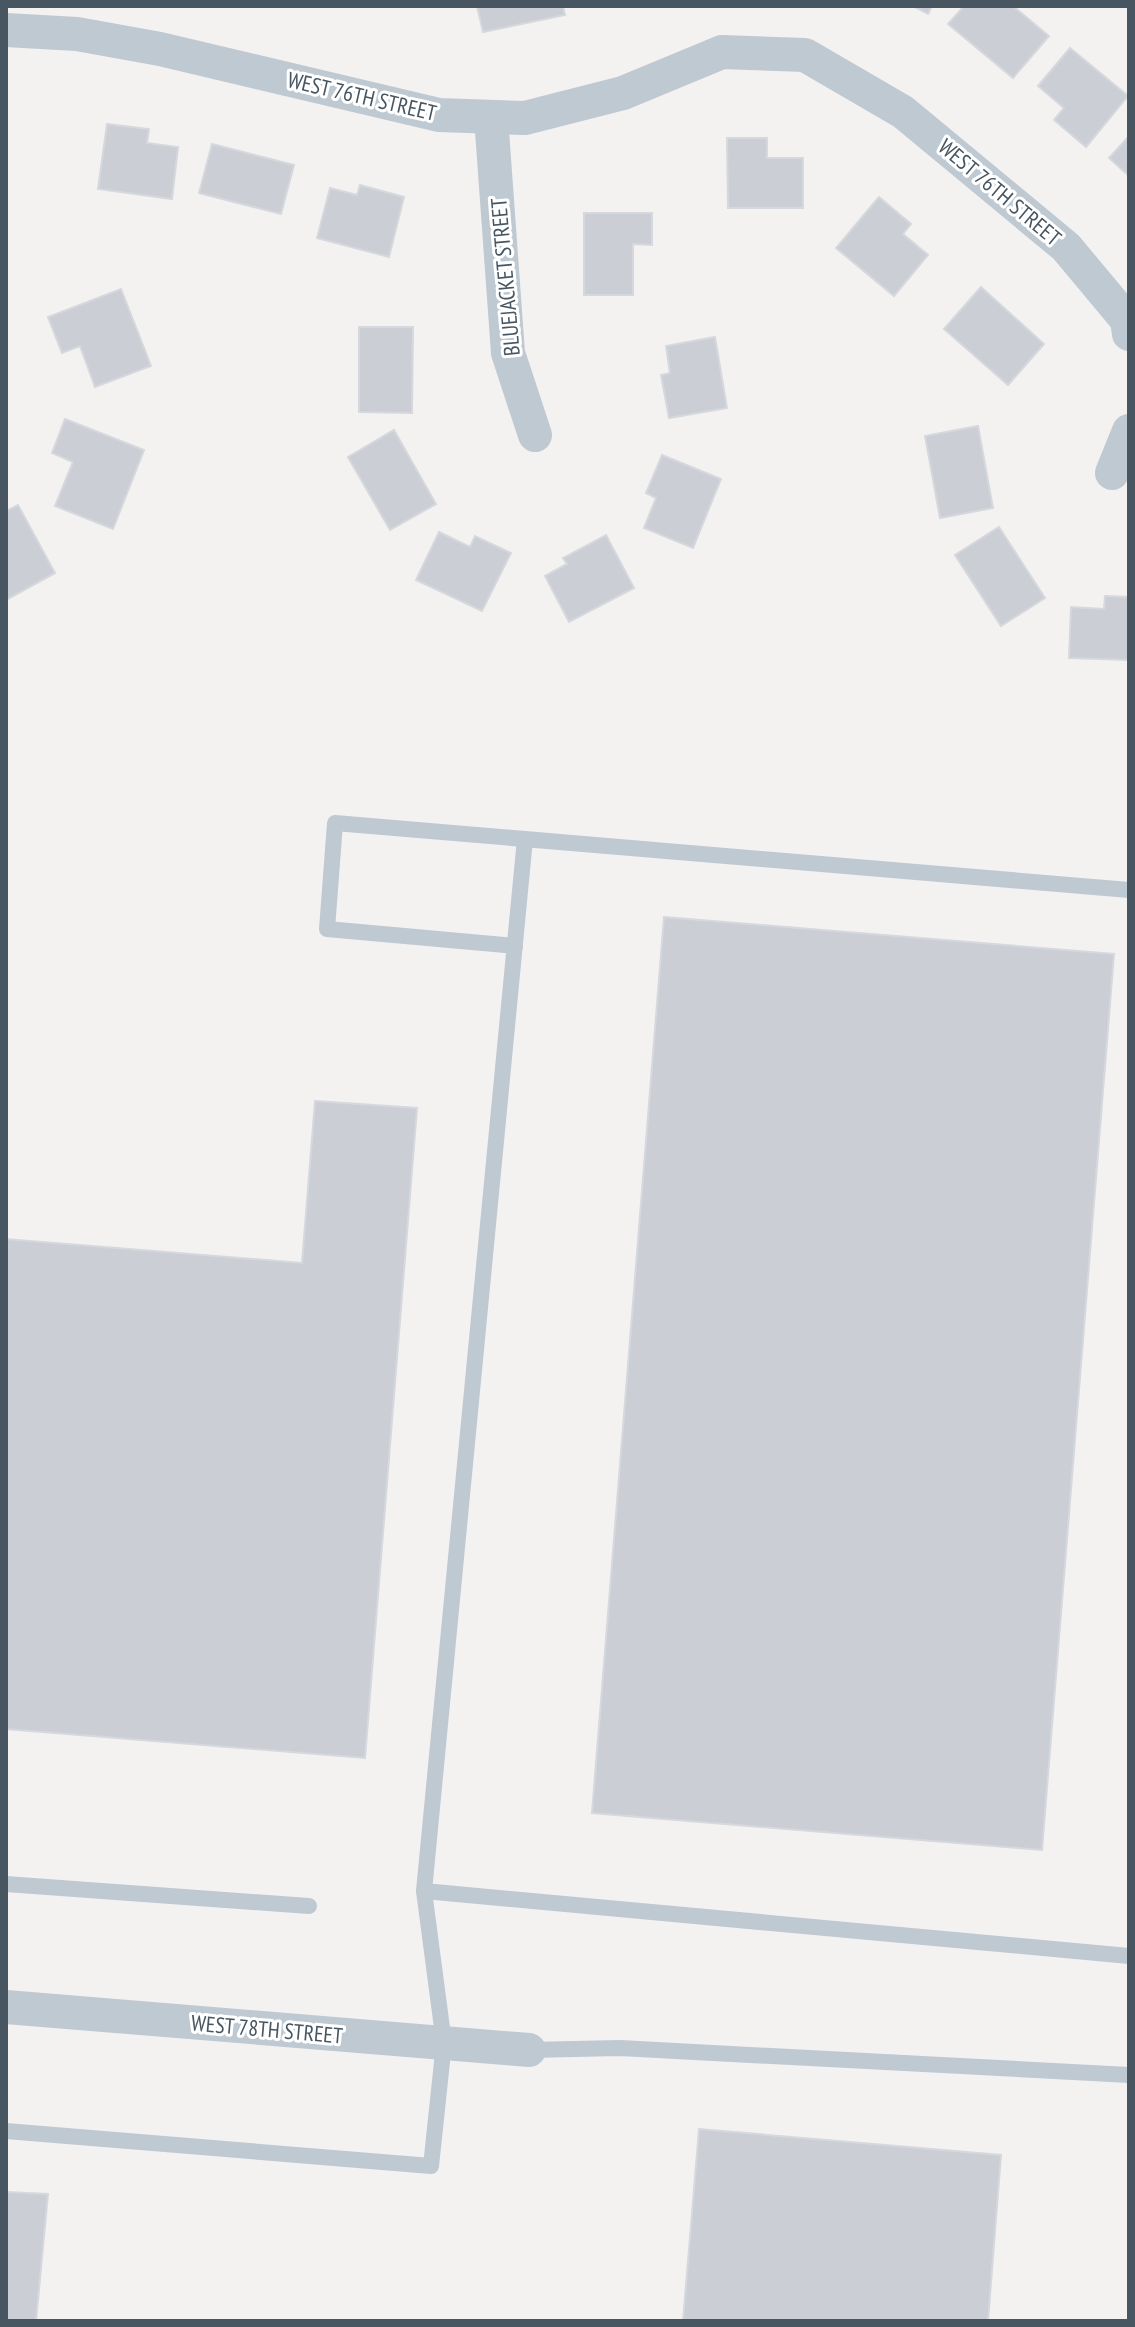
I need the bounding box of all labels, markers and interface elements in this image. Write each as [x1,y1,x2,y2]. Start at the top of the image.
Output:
street label: WEST 76TH STREET [285,65,439,127]
street label: WEST 76TH STREET [933,132,1067,252]
street label: BLUEJACKET STREET [484,197,526,357]
street label: WEST 78TH STREET [190,2008,344,2050]

